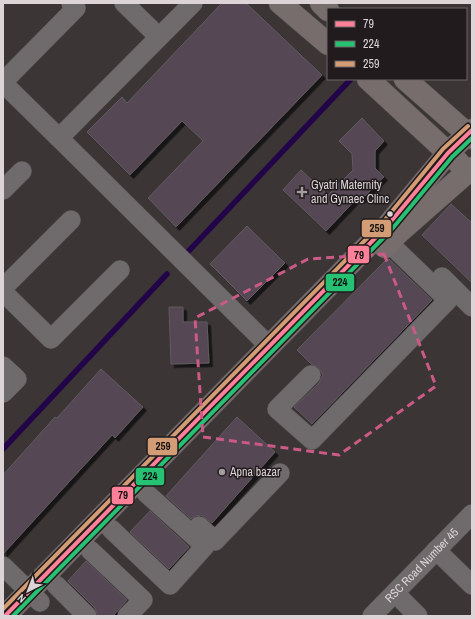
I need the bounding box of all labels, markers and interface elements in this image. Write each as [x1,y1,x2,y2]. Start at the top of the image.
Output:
legend [327,8,467,80]
text: 79 [363,16,374,32]
text: 224 [363,36,380,52]
text: 259 [363,56,379,72]
place label: Gyatri Maternity and Gynaec Clinc [311,177,389,207]
marker: Gyatri Maternity and Gynaec Clinc [296,186,308,198]
unlabelled marker [385,209,395,219]
line badge: 259 [361,219,392,238]
text: 259 [369,221,385,235]
line badge: 79 [347,245,370,264]
text: 79 [354,248,364,262]
line badge: 224 [325,273,355,292]
text: 224 [332,275,348,289]
line badge: 259 [147,437,178,456]
text: 259 [155,439,171,453]
place label: Apna bazar [229,464,281,480]
line badge: 224 [135,467,165,486]
marker: Apna bazar [217,467,227,477]
text: 224 [142,469,158,483]
line badge: 79 [111,486,134,505]
text: 79 [118,488,128,502]
street label: RSC Road Number 45 [381,524,462,606]
north arrow [8,571,48,611]
text: N [14,591,28,606]

